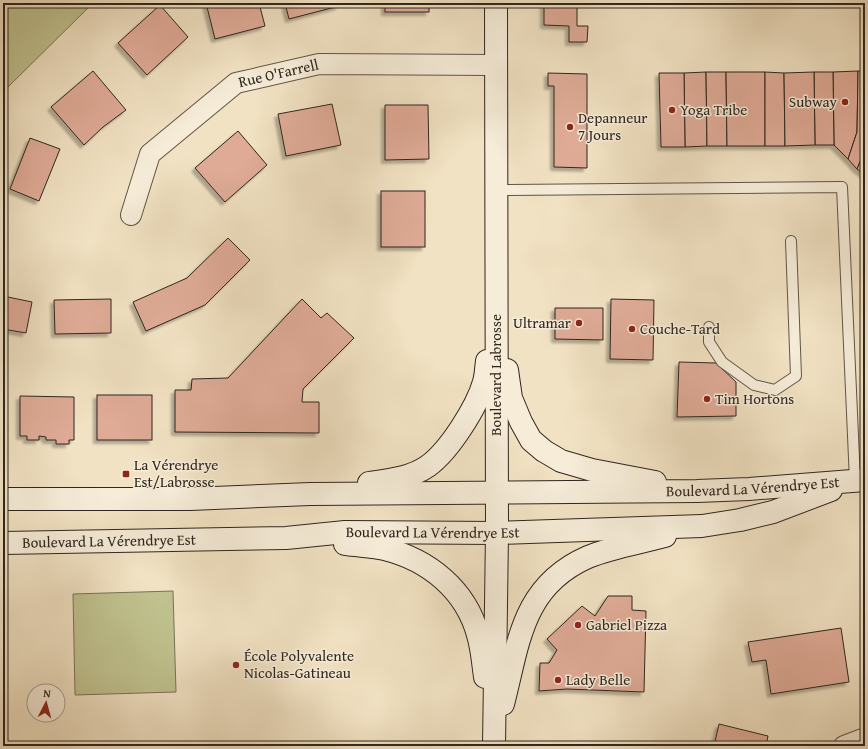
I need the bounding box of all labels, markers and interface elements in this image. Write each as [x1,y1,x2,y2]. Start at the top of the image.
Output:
street label: Rue O'Farrell [236,53,320,92]
place label: Subway [789,91,838,112]
marker: Subway [840,97,850,107]
place label: Yoga Tribe [680,99,747,120]
marker: Yoga Tribe [667,105,677,115]
place label: Depanneur 7 Jours [578,107,648,145]
marker: Depanneur 7 Jours [565,122,575,132]
place label: Ultramar [513,312,571,333]
street label: Boulevard Labrosse [485,314,506,436]
marker: Ultramar [574,318,584,328]
place label: Couche-Tard [640,318,720,339]
marker: Couche-Tard [627,324,637,334]
place label: Tim Hortons [715,388,794,409]
marker: Tim Hortons [702,394,712,404]
place label: La Vérendrye Est/Labrosse [134,454,218,492]
marker: La Vérendrye Est/Labrosse [121,469,131,479]
street label: Boulevard La Vérendrye Est [666,471,841,501]
street label: Boulevard La Vérendrye Est [346,521,521,543]
street label: Boulevard La Vérendrye Est [22,529,197,553]
place label: Gabriel Pizza [586,614,667,635]
marker: Gabriel Pizza [573,620,583,630]
place label: École Polyvalente Nicolas-Gatineau [244,645,354,683]
marker: École Polyvalente Nicolas-Gatineau [231,660,241,670]
place label: Lady Belle [566,669,630,690]
marker: Lady Belle [553,675,563,685]
north arrow [26,683,66,723]
text: N [43,685,52,701]

